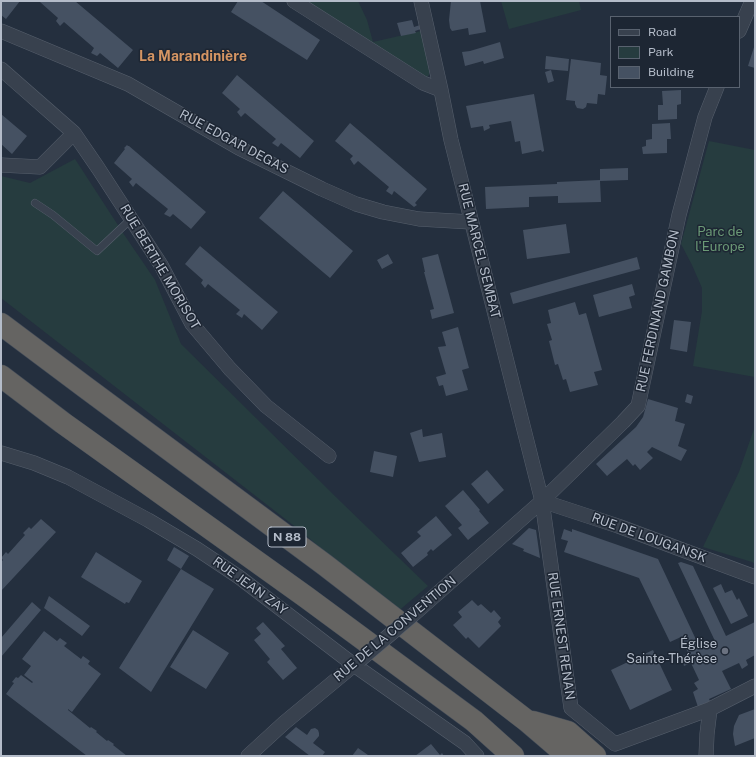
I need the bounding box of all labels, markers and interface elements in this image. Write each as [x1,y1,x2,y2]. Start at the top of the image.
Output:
legend [610,16,740,88]
text: Road [648,25,676,39]
text: Park [648,45,674,59]
district label: La Marandinière [139,49,247,65]
text: Building [648,65,694,79]
street label: RUE EDGAR DEGAS [177,107,291,177]
street label: RUE MARCEL SEMBAT [455,182,503,320]
street label: RUE BERTHE MORISOT [117,202,203,332]
park label: Parc de l'Europe [695,224,745,255]
street label: RUE FERDINAND GAMBON [633,228,683,394]
street label: RUE DE LOUGANSK [589,510,709,566]
road number: N 88 [268,527,306,547]
street label: RUE JEAN ZAY [210,554,290,618]
street label: RUE ERNEST RENAN [544,571,578,701]
street label: RUE DE LA CONVENTION [331,573,459,685]
place label: Église Sainte-Thérèse [626,636,717,667]
marker: Église Sainte-Thérèse [720,646,730,656]

